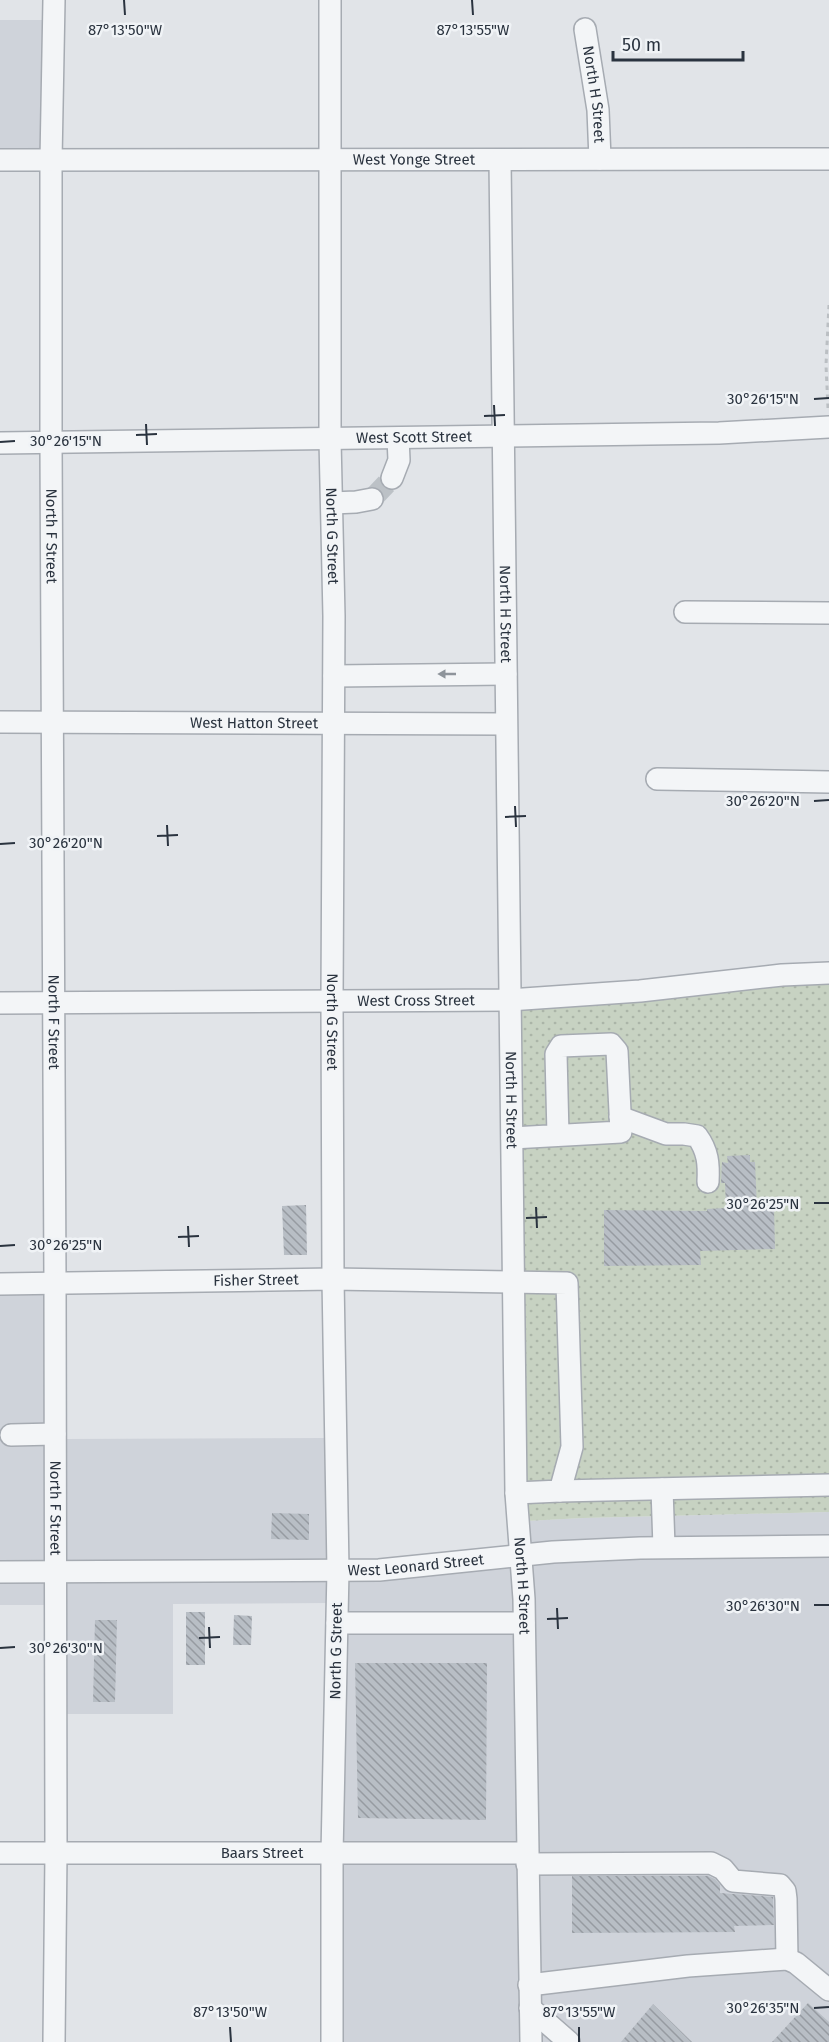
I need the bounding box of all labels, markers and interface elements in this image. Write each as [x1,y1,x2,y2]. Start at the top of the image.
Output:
text: 87°13'50"W [88,21,163,39]
text: 87°13'55"W [437,21,510,39]
scale bar [613,24,744,62]
text: 50 m [622,34,661,56]
street label: North H Street [579,44,608,144]
street label: West Yonge Street [353,150,476,169]
text: 30°26'15"N [727,390,799,408]
street label: West Scott Street [356,427,473,447]
text: 30°26'15"N [30,432,102,450]
street label: North G Street [322,487,342,585]
street label: North F Street [42,488,61,584]
street label: North H Street [496,565,515,664]
one-way arrow [438,669,457,679]
street label: West Hatton Street [190,714,319,732]
text: 30°26'20"N [726,792,800,810]
text: 30°26'20"N [29,834,103,852]
street label: North G Street [323,973,341,1071]
street label: North F Street [45,974,63,1070]
street label: West Cross Street [357,991,476,1010]
street label: North H Street [502,1051,521,1150]
text: 30°26'25"N [727,1195,799,1213]
text: 30°26'25"N [30,1236,102,1254]
street label: Fisher Street [213,1271,299,1290]
street label: North F Street [46,1460,64,1556]
street label: North H Street [510,1536,534,1635]
street label: West Leonard Street [347,1550,485,1579]
text: 30°26'30"N [726,1597,800,1615]
street label: North G Street [326,1602,346,1700]
text: 30°26'30"N [29,1639,103,1657]
street label: Baars Street [221,1844,304,1862]
text: 30°26'35"N [727,1999,799,2017]
text: 87°13'50"W [193,2003,268,2021]
text: 87°13'55"W [543,2003,616,2021]

